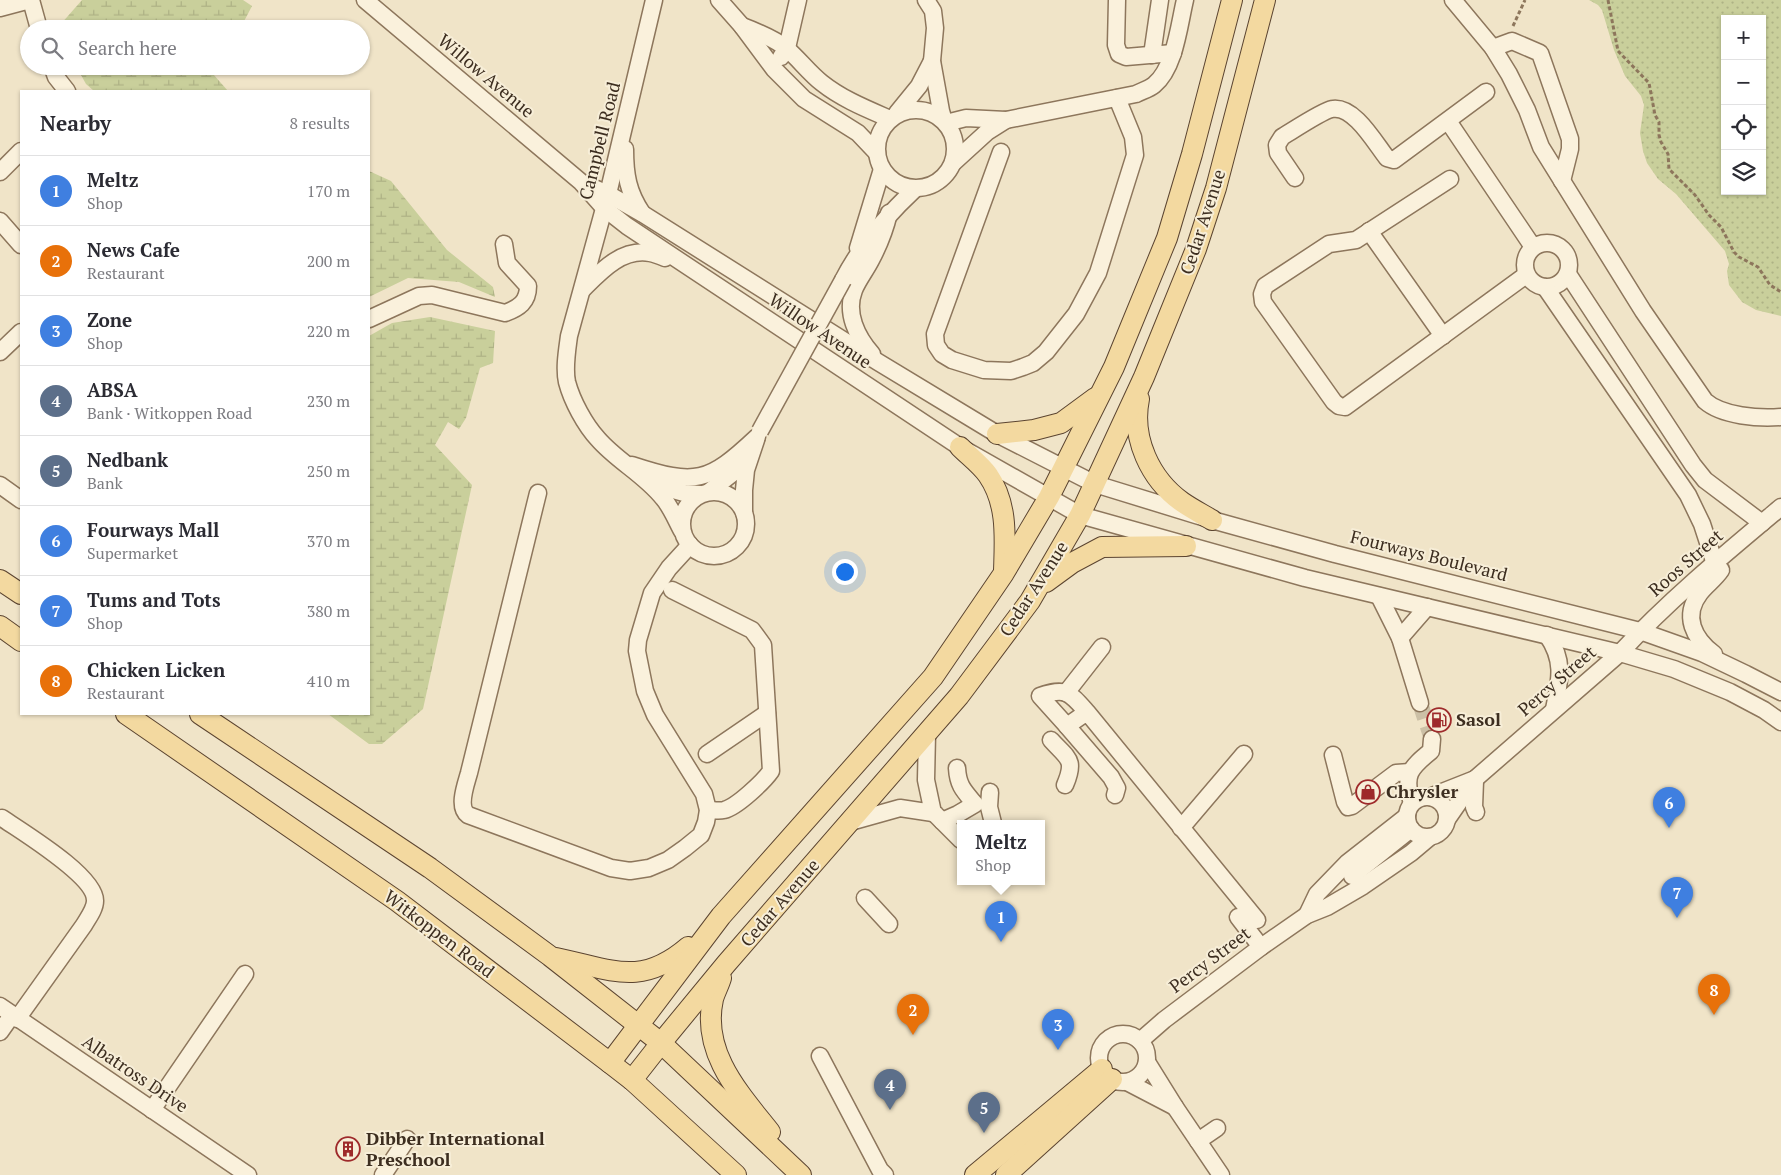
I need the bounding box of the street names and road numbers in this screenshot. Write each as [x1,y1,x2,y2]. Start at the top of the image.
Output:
street label: Willow Avenue [433,28,540,123]
street label: Campbell Road [573,79,625,202]
street label: Cedar Avenue [1174,166,1230,277]
street label: Willow Avenue [765,287,877,373]
street label: Roos Street [1643,523,1728,601]
street label: Fourways Boulevard [1348,524,1510,586]
street label: Cedar Avenue [993,536,1073,641]
street label: Percy Street [1512,639,1601,721]
street label: Cedar Avenue [734,853,824,951]
street label: Witkoppen Road [379,884,500,983]
street label: Percy Street [1164,921,1255,998]
street label: Albatross Drive [78,1029,193,1118]

